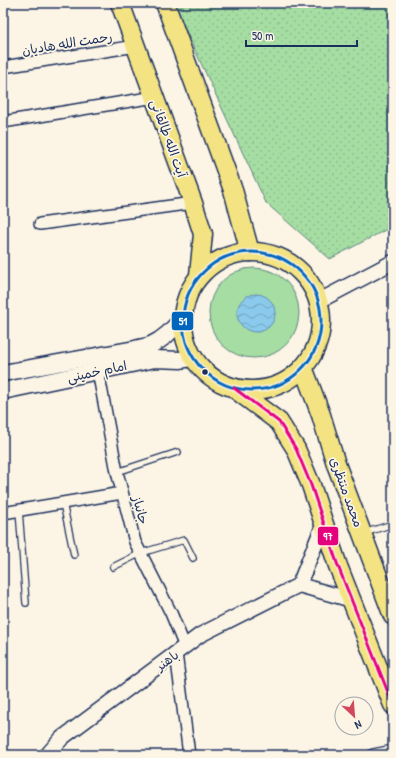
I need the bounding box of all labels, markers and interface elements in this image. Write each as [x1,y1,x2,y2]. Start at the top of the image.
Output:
scale bar [246,22,357,48]
street label: رحمت الله هادیان [21,27,113,59]
text: 50 m [252,27,273,44]
street label: آیت الله طالقانی [146,96,192,181]
line badge: 51 [171,311,194,331]
text: 51 [179,314,187,328]
street label: امام خمینی [65,356,129,388]
unlabelled marker [200,367,210,377]
street label: محمد منتظری [326,455,368,529]
street label: جانباز [128,493,153,526]
line badge: 97 [317,526,339,546]
text: 97 [323,529,333,543]
street label: باهنر [151,646,182,675]
north arrow [334,696,374,736]
text: N [353,717,364,733]

